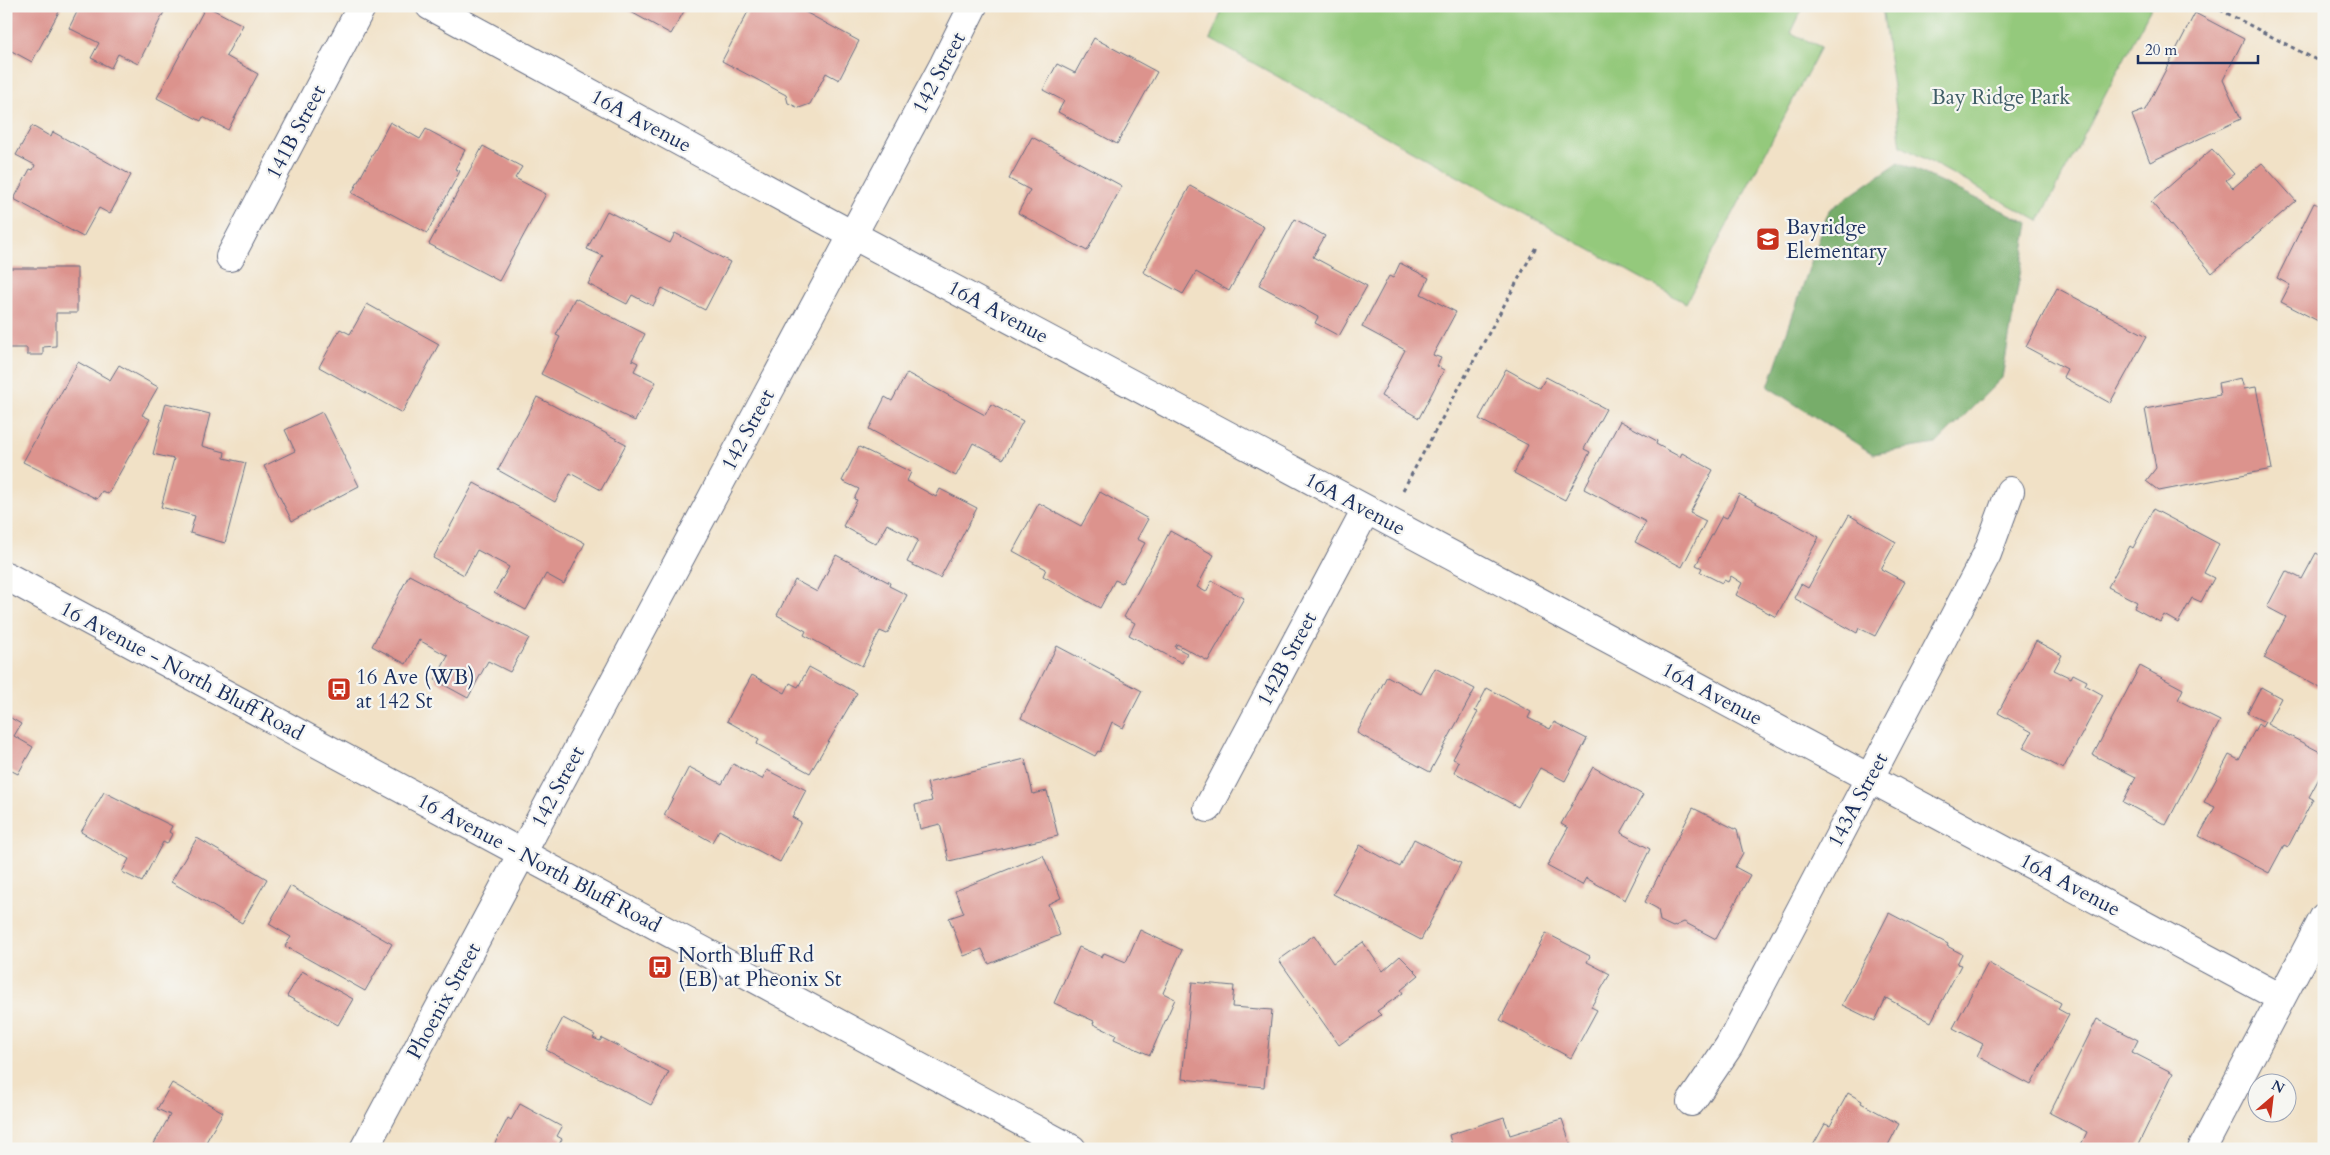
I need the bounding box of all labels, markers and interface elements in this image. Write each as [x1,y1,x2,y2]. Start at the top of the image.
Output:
street label: 142 Street [905,27,973,119]
scale bar [2138,32,2258,64]
text: 20 m [2145,40,2177,60]
street label: 141B Street [259,80,333,184]
street label: 16A Avenue [586,82,696,160]
park label: Bay Ridge Park [1931,83,2071,112]
place label: Bayridge Elementary [1786,213,1888,266]
school or university icon: Bayridge Elementary [1755,226,1781,252]
street label: 16A Avenue [943,273,1053,351]
street label: 142 Street [714,384,782,476]
street label: 16A Avenue [1300,465,1410,543]
street label: 16 Avenue - North Bluff Road [55,594,309,748]
street label: 142B Street [1250,607,1324,711]
street label: 16A Avenue [1657,655,1767,733]
place label: 16 Ave (WB) at 142 St [356,663,475,716]
bus stop icon: 16 Ave (WB) at 142 St [326,676,352,702]
street label: 142 Street [524,741,592,833]
street label: 143A Street [1821,747,1895,852]
street label: 16 Avenue - North Bluff Road [412,786,666,940]
street label: 16A Avenue [2015,846,2125,924]
street label: Phoenix Street [400,937,488,1065]
place label: North Bluff Rd (EB) at Pheonix St [678,941,842,994]
bus stop icon: North Bluff Rd (EB) at Pheonix St [647,954,673,980]
north arrow [2248,1072,2298,1122]
text: N [2268,1076,2288,1098]

